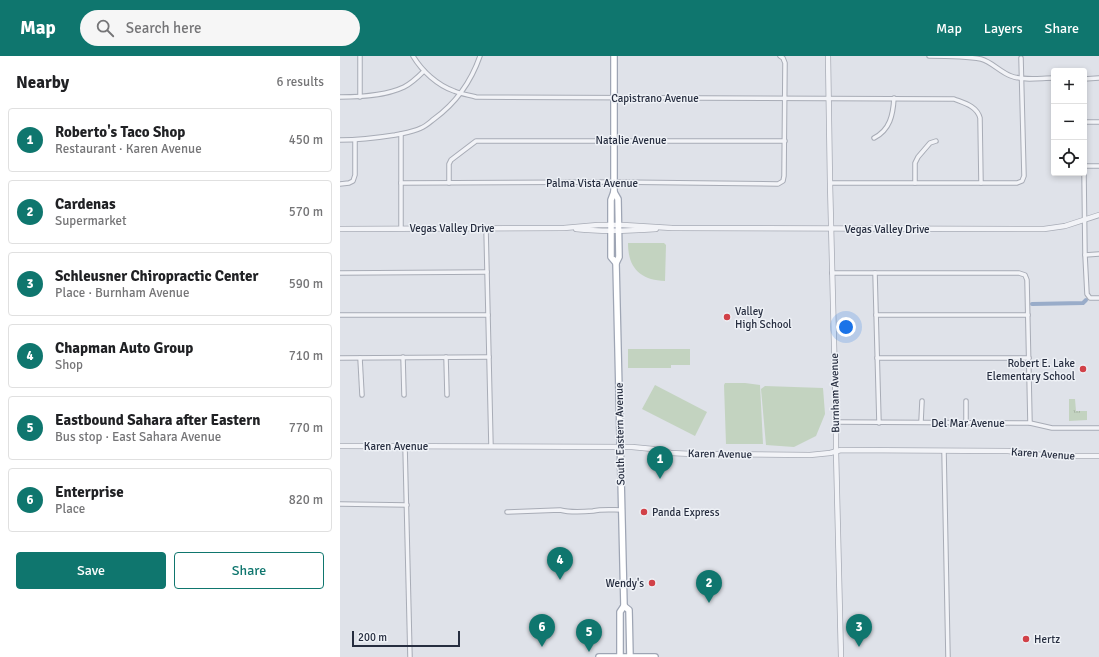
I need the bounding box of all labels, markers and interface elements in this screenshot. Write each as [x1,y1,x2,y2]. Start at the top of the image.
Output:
search box [80,10,360,46]
text: Map [20,16,56,40]
icon: search [94,17,116,39]
text: Search here [126,19,201,37]
text: Map [936,20,962,37]
text: Layers [984,20,1023,37]
text: Share [1045,20,1079,37]
map controls [1051,68,1087,176]
button: + [1051,68,1087,104]
text: Nearby [16,72,69,93]
text: 6 results [276,74,324,90]
street label: Capistrano Avenue [611,92,699,105]
button: − [1051,104,1087,140]
text: Roberto's Taco Shop [55,123,185,141]
text: 1 [26,132,34,148]
text: 450 m [289,132,323,148]
street label: Natalie Avenue [596,134,666,147]
button: locate [1051,140,1087,176]
text: Restaurant · Karen Avenue [55,141,202,157]
street label: Palma Vista Avenue [546,177,638,190]
text: Cardenas [55,195,116,213]
text: 2 [26,204,34,220]
text: 570 m [289,204,323,220]
text: Supermarket [55,213,127,229]
street label: Vegas Valley Drive [409,222,495,235]
street label: Vegas Valley Drive [844,223,930,236]
text: Schleusner Chiropractic Center [55,267,258,285]
text: 3 [26,276,34,292]
text: 590 m [289,276,323,292]
text: Place · Burnham Avenue [55,285,189,301]
place label: Valley High School [735,305,792,331]
marker: Valley High School [722,312,732,322]
your location [836,317,856,337]
text: Chapman Auto Group [55,339,193,357]
text: 4 [26,348,34,364]
text: 710 m [289,348,323,364]
street label: Burnham Avenue [828,353,842,433]
text: Shop [55,357,83,373]
place label: Robert E. Lake Elementary School [987,357,1075,383]
marker: Robert E. Lake Elementary School [1078,364,1088,374]
street label: South Eastern Avenue [613,383,627,485]
text: Eastbound Sahara after Eastern [55,411,260,429]
street label: Del Mar Avenue [931,417,1005,430]
text: 5 [26,420,34,436]
text: 770 m [289,420,323,436]
text: Bus stop · East Sahara Avenue [55,429,221,445]
street label: Karen Avenue [364,440,428,453]
street label: Karen Avenue [1010,445,1076,463]
pin: 1 [647,446,673,479]
street label: Karen Avenue [688,447,752,461]
text: Enterprise [55,483,124,501]
text: 6 [26,492,34,508]
text: 820 m [289,492,323,508]
text: Place [55,501,85,517]
place label: Panda Express [652,506,720,519]
marker: Panda Express [639,507,649,517]
pin: 4 [547,547,573,580]
button: Save [16,552,166,589]
button: Share [174,552,324,589]
pin: 2 [696,570,722,603]
place label: Wendy's [606,577,644,590]
marker: Wendy's [647,578,657,588]
pin: 6 [529,614,555,647]
pin: 3 [846,614,872,647]
pin: 5 [576,619,602,652]
scale bar [352,629,460,648]
text: 200 m [358,631,387,644]
place label: Hertz [1034,633,1060,646]
marker: Hertz [1021,634,1031,644]

